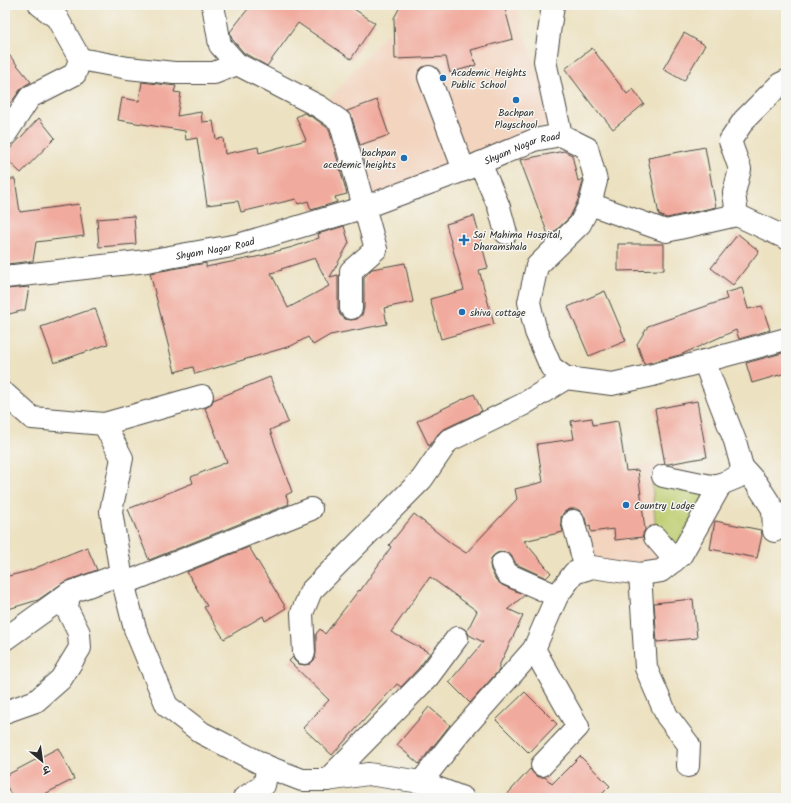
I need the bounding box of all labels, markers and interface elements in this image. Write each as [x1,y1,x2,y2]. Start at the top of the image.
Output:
place label: Academic Heights Public School [451,65,527,93]
marker: Academic Heights Public School [438,73,448,83]
marker: Bachpan Playschool [511,95,521,105]
place label: Bachpan Playschool [495,105,538,133]
street label: Shyam Nagar Road [482,128,563,170]
place label: bachpan acedemic heights [324,145,397,173]
marker: bachpan acedemic heights [399,153,409,163]
place label: Sai Mahima Hospital, Dharamshala [473,227,562,255]
street label: Shyam Nagar Road [174,233,258,265]
marker: Sai Mahima Hospital, Dharamshala [458,234,470,246]
place label: shiva cottage [470,305,526,321]
marker: shiva cottage [457,307,467,317]
place label: Country Lodge [634,498,695,514]
marker: Country Lodge [621,500,631,510]
north arrow [22,741,62,781]
text: उ [37,759,54,779]

